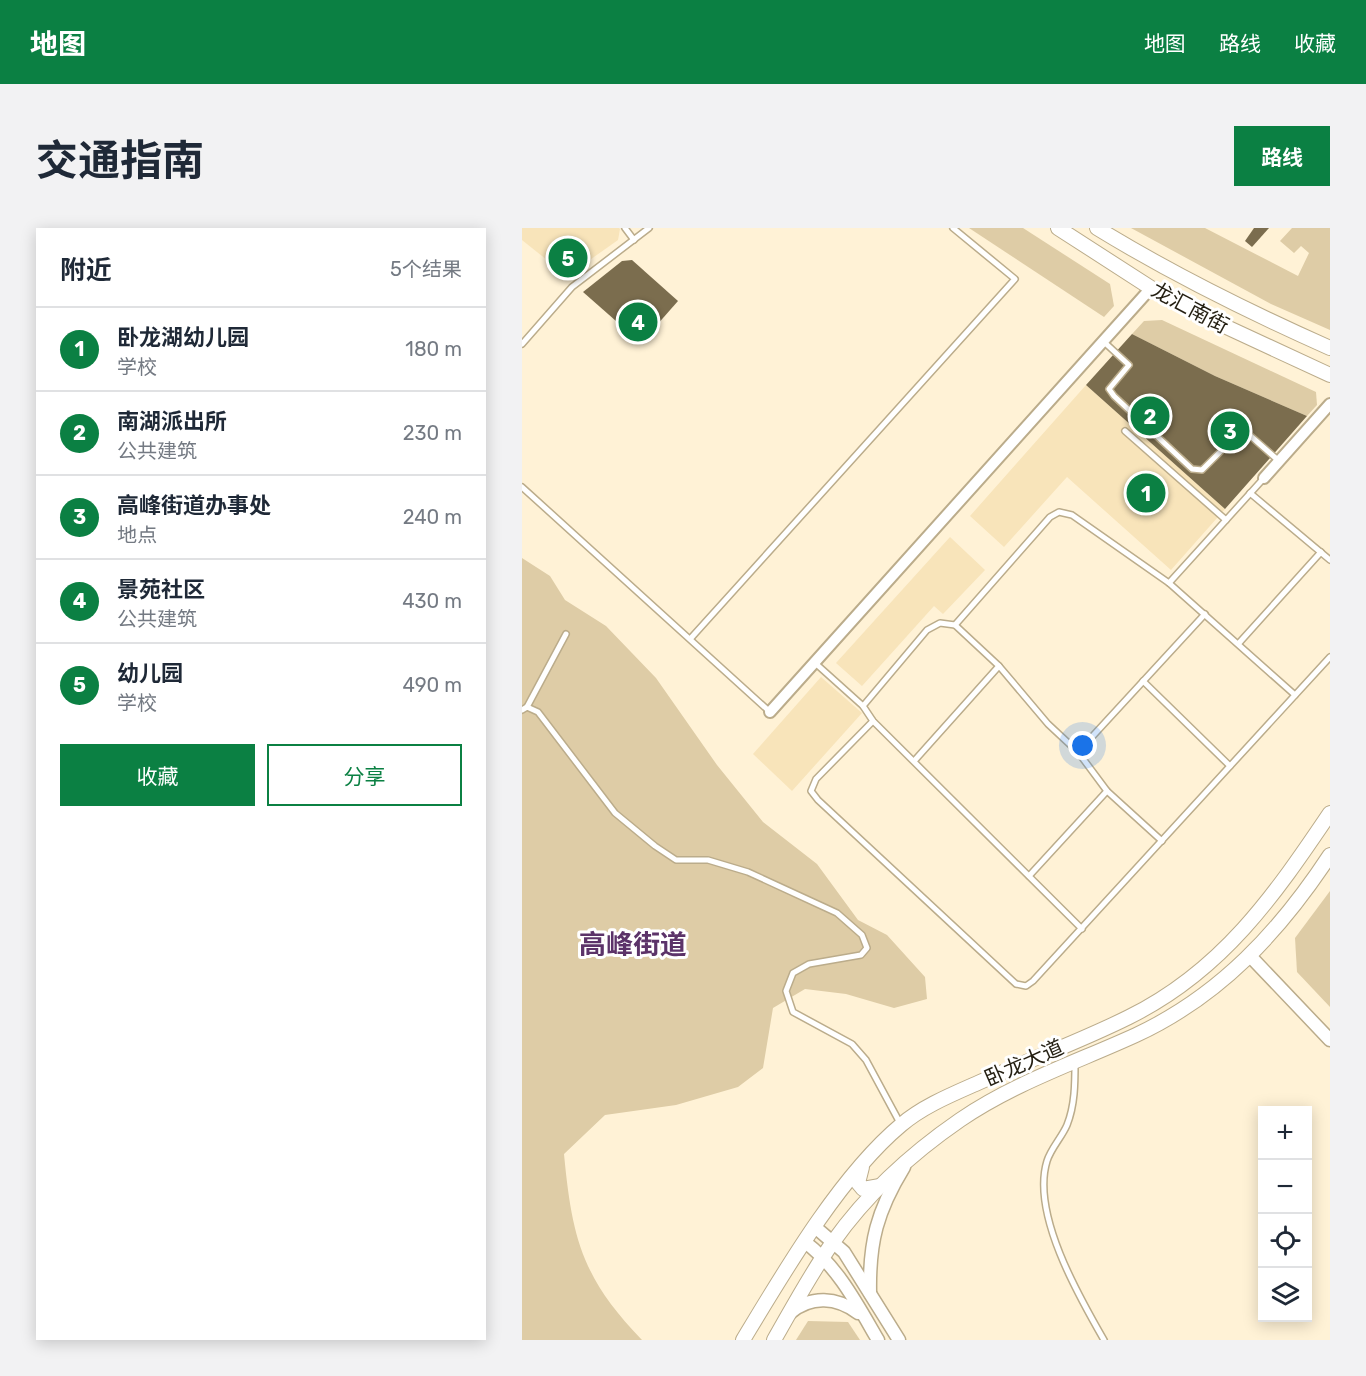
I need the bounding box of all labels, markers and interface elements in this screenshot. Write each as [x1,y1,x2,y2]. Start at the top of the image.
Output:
text: 地图 [30,28,86,61]
text: 地图 [1144,31,1186,56]
text: 路线 [1219,31,1261,56]
text: 收藏 [1294,31,1336,56]
button: 路线 [1234,126,1330,186]
text: 交通指南 [36,136,204,186]
pin: 5 [548,236,588,280]
text: 附近 [60,255,112,286]
text: 5个结果 [390,257,462,281]
street label: 龙汇南街 [1147,277,1233,338]
pin: 4 [618,300,658,344]
text: 卧龙湖幼儿园 [117,324,249,351]
text: 1 [75,337,84,361]
text: 180 m [405,337,462,361]
text: 学校 [117,355,157,379]
pin: 2 [1130,394,1170,438]
text: 南湖派出所 [117,408,227,435]
pin: 3 [1210,408,1250,454]
text: 2 [73,421,86,445]
text: 230 m [403,421,462,445]
text: 公共建筑 [117,439,197,463]
pin: 1 [1126,470,1166,516]
text: 高峰街道办事处 [117,492,271,519]
text: 3 [73,505,86,529]
text: 240 m [403,505,462,529]
text: 地点 [117,523,157,547]
text: 景苑社区 [117,576,205,603]
text: 4 [73,589,86,613]
text: 430 m [402,589,462,613]
text: 公共建筑 [117,607,197,631]
text: 幼儿园 [117,660,183,687]
text: 5 [73,673,86,697]
text: 490 m [403,673,462,697]
text: 学校 [117,691,157,715]
your location [1068,731,1097,760]
button: 收藏 [60,744,255,806]
button: 分享 [267,744,462,806]
district label: 高峰街道 [579,929,687,961]
street label: 卧龙大道 [980,1034,1067,1091]
map controls [1258,1106,1312,1322]
button: + [1258,1106,1312,1160]
button: − [1258,1160,1312,1214]
button: locate [1258,1214,1312,1268]
button: layers [1258,1268,1312,1322]

